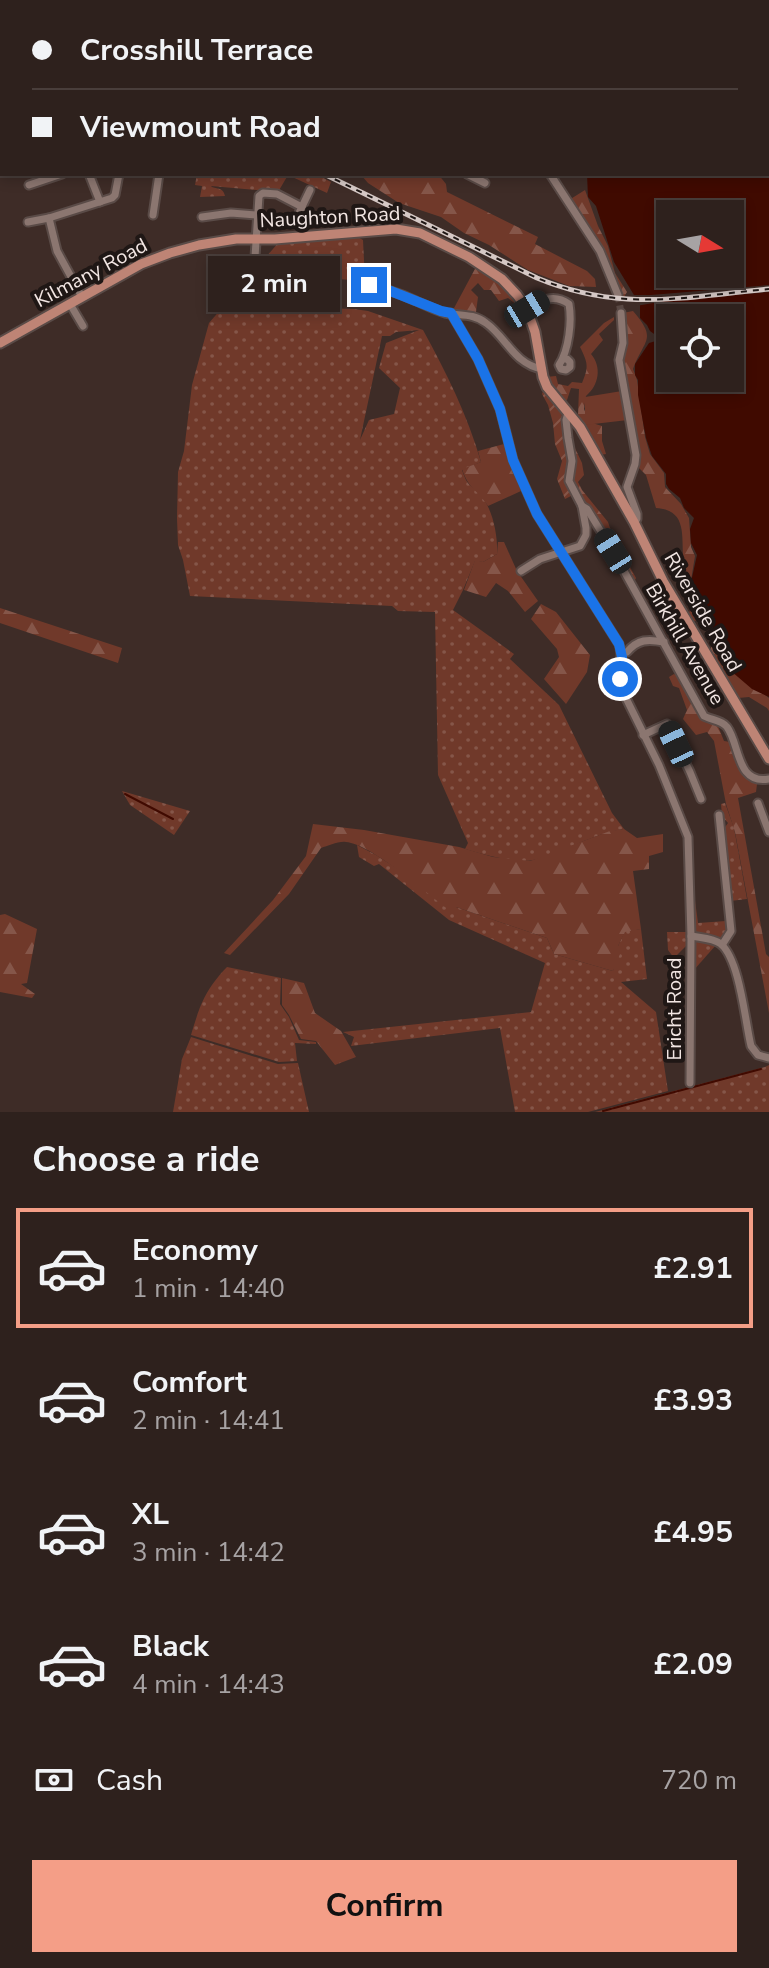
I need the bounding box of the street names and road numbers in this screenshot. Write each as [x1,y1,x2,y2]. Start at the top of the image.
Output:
street label: Naughton Road [259,200,401,234]
street label: Kilmany Road [30,232,152,314]
street label: Riverside Road [658,547,748,677]
street label: Birkhill Avenue [639,578,731,710]
street label: Ericht Road [661,958,688,1060]

